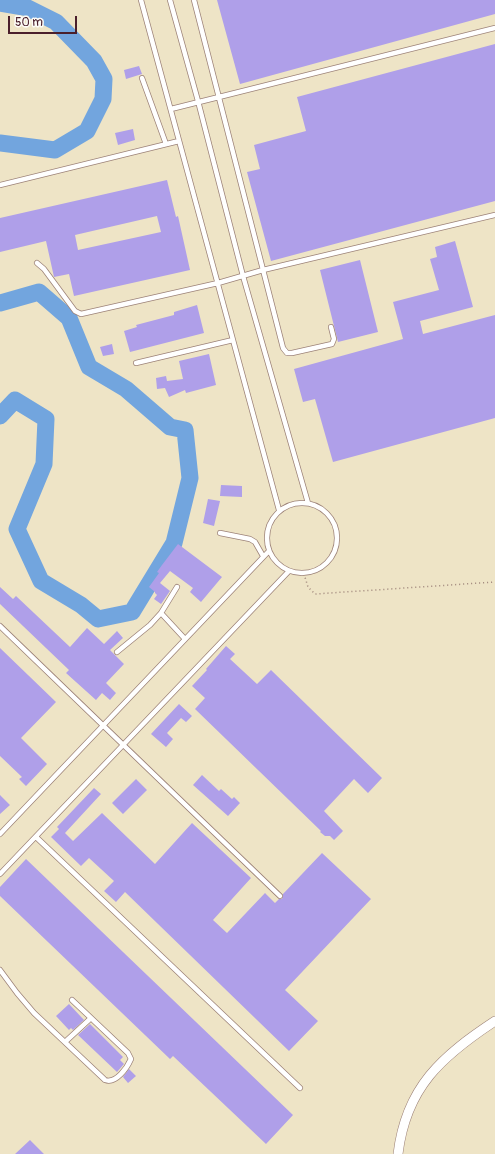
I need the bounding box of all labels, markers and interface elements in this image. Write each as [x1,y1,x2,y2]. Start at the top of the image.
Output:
scale bar [10,8,79,34]
text: 50 m [15,15,43,30]

